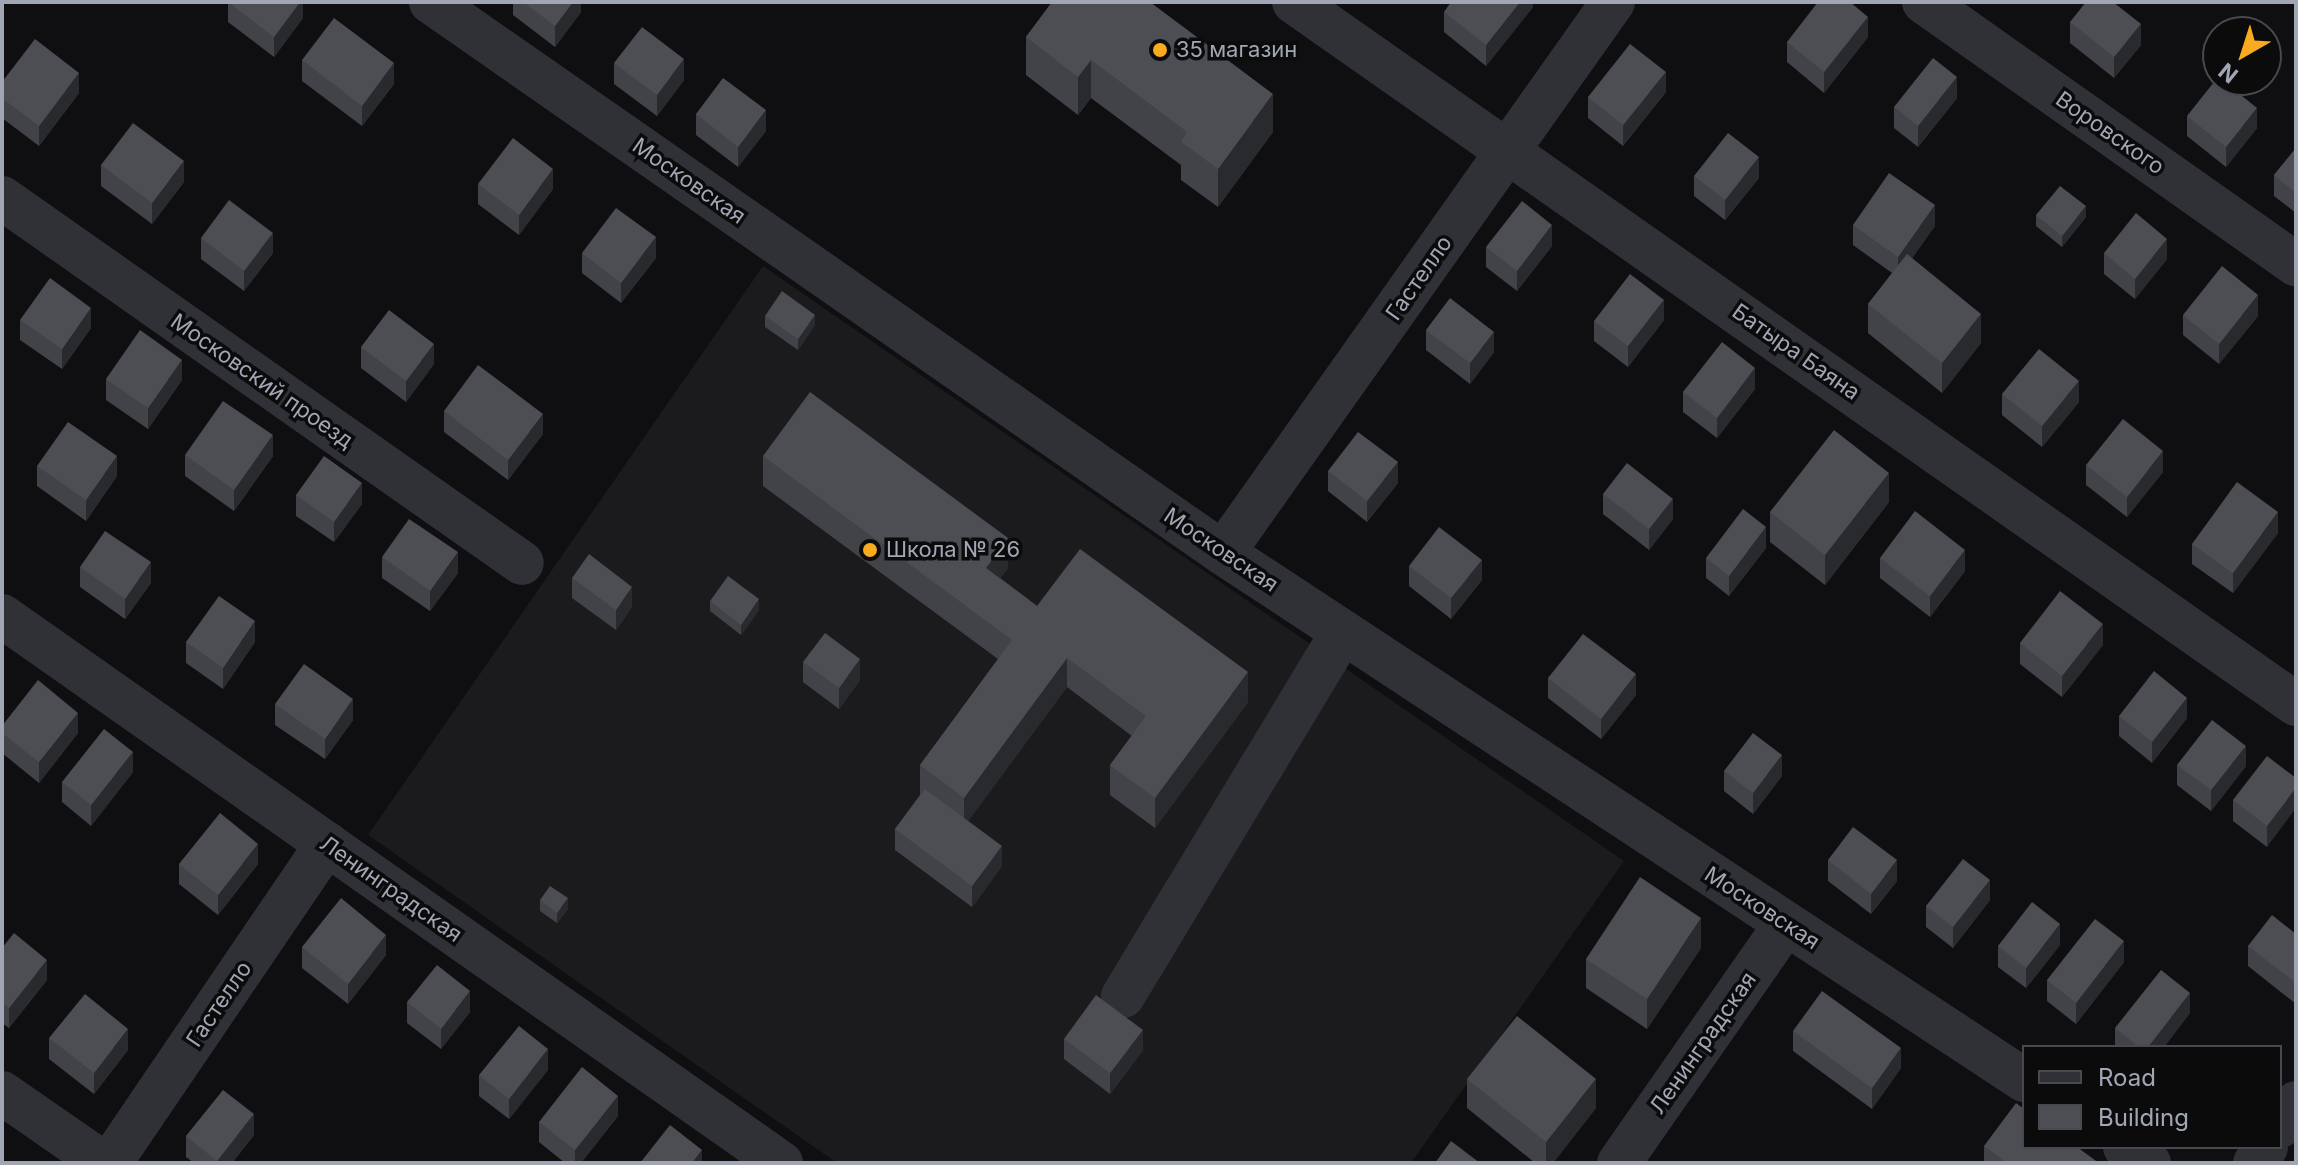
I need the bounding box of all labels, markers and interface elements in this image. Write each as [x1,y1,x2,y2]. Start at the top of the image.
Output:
north arrow [2202,16,2282,96]
place label: 35 магазин [1176,37,1297,63]
marker: 35 магазин [1151,41,1169,59]
text: N [2213,58,2243,88]
street label: Воровского [2051,86,2169,180]
street label: Московская [627,132,751,230]
street label: Гастелло [1380,231,1458,325]
street label: Батыра Баяна [1727,298,1865,406]
street label: Московский проезд [166,308,358,454]
street label: Московская [1159,502,1283,598]
place label: Школа № 26 [886,537,1020,563]
marker: Школа № 26 [861,541,879,559]
street label: Ленинградская [315,830,467,948]
street label: Московская [1700,861,1824,955]
street label: Гастелло [181,956,257,1052]
street label: Ленинградская [1644,967,1762,1119]
legend [2022,1045,2282,1149]
text: Road [2098,1063,2156,1092]
text: Building [2098,1103,2189,1132]

